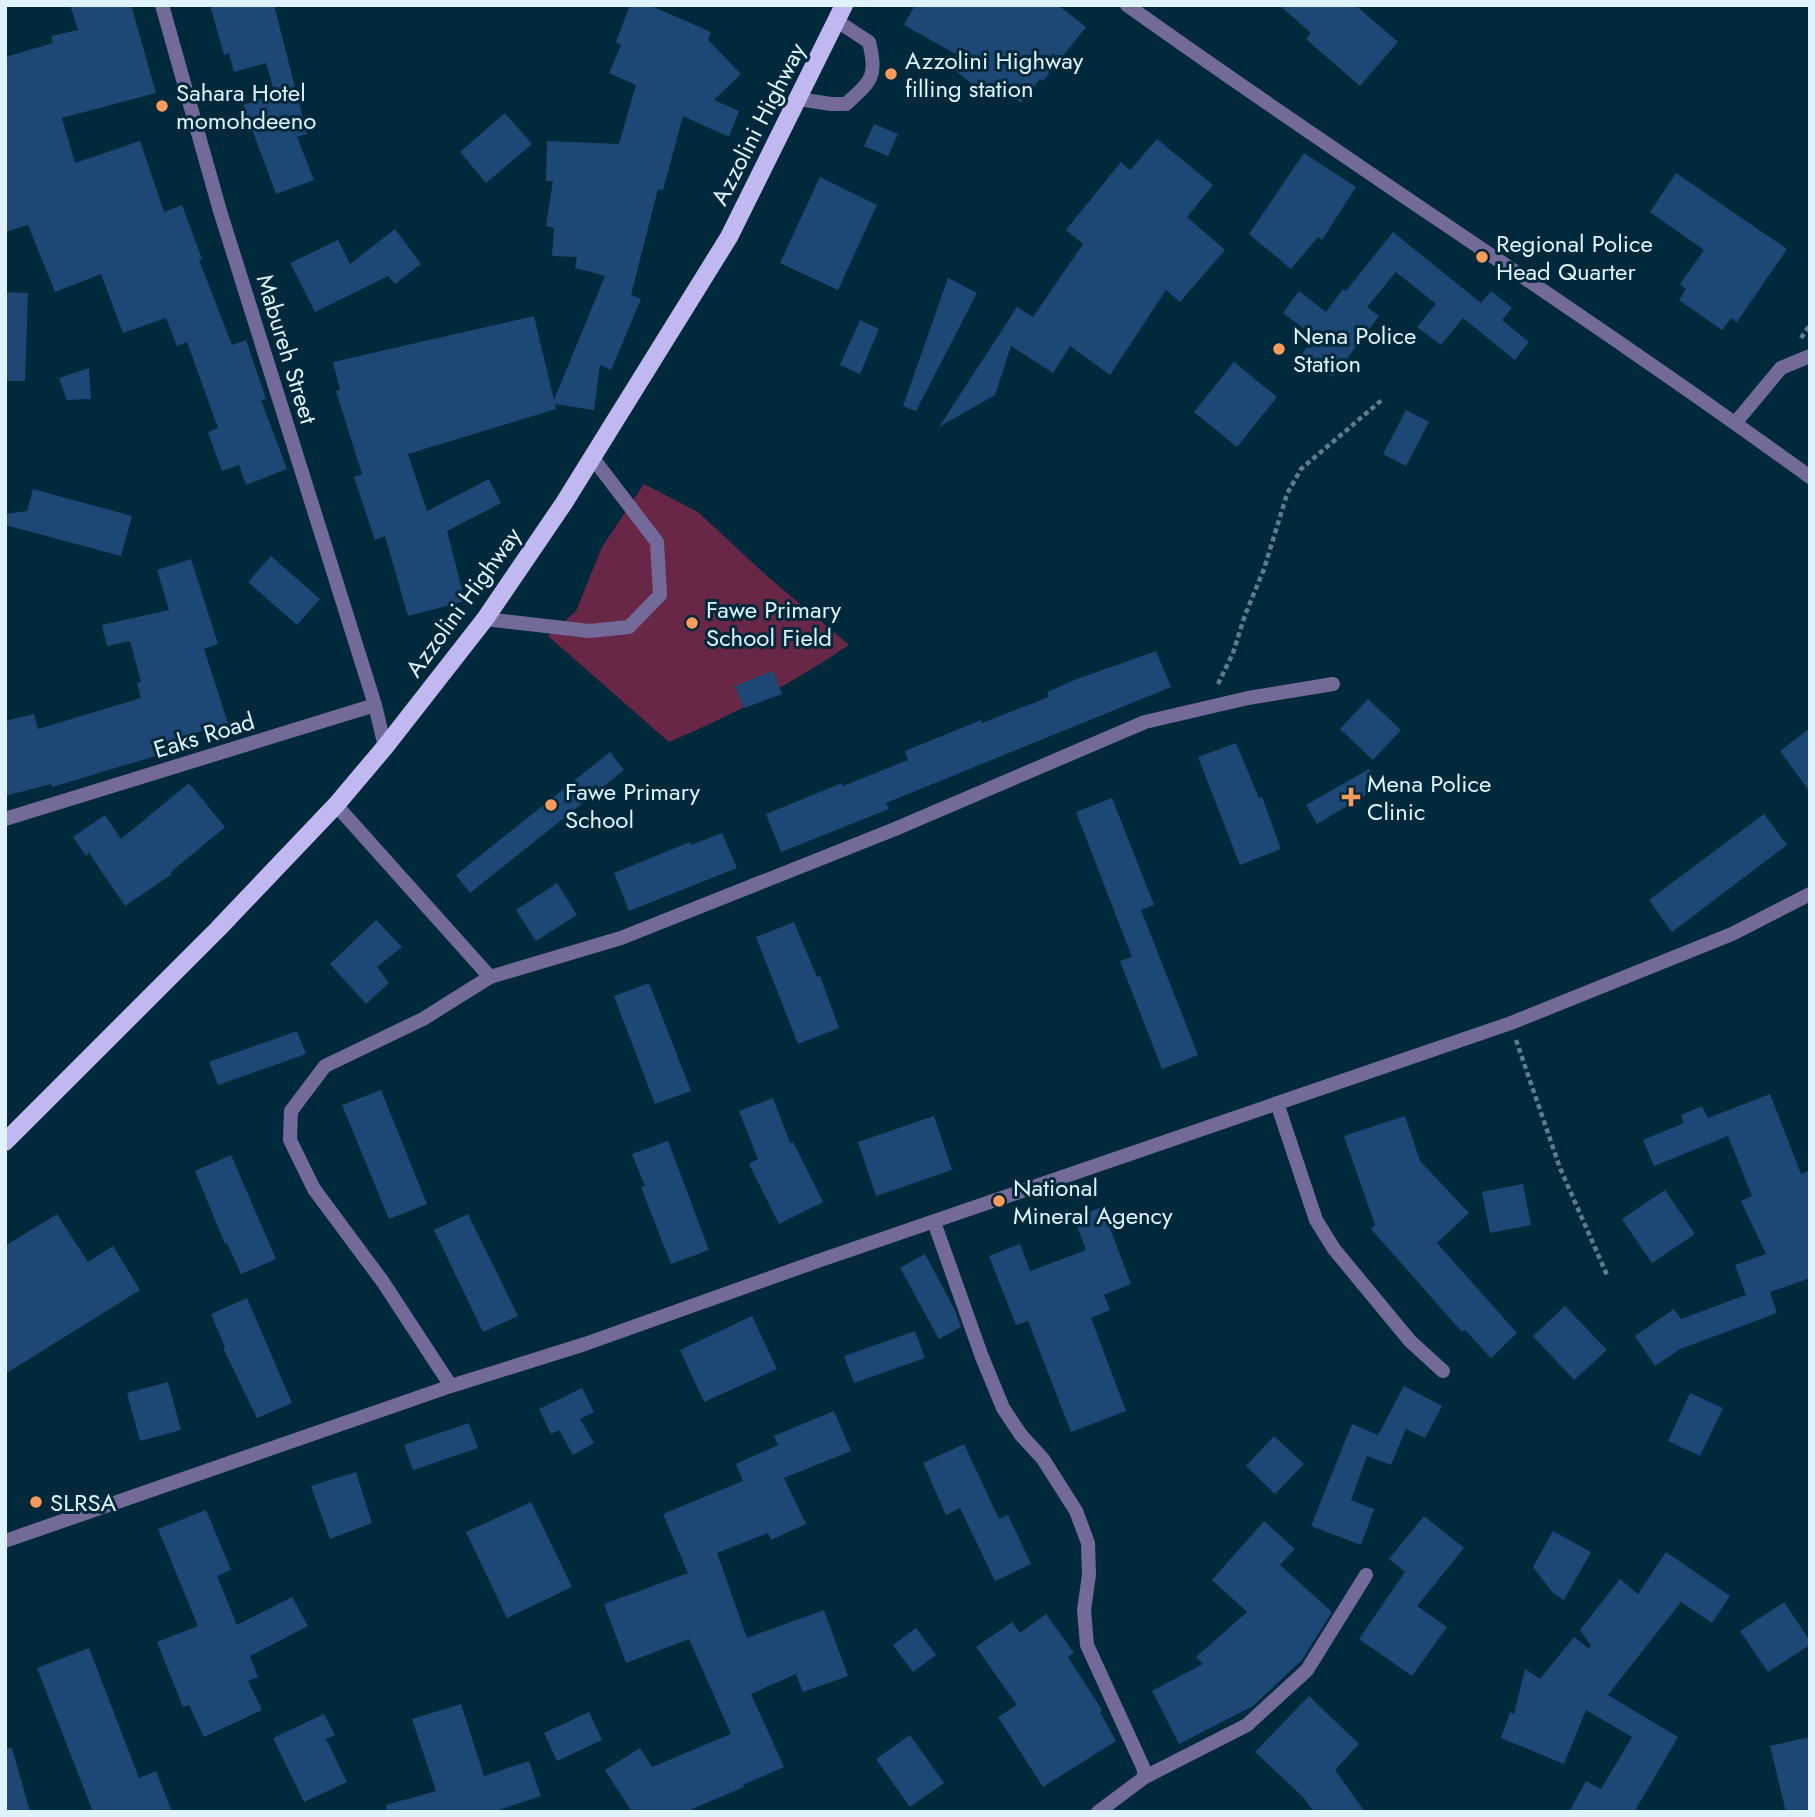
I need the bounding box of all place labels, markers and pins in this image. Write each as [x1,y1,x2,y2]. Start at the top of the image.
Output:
place label: Azzolini Highway filling station [905,43,1084,106]
marker: Azzolini Highway filling station [883,66,899,82]
place label: Sahara Hotel momohdeeno [176,75,316,138]
marker: Sahara Hotel momohdeeno [154,98,170,114]
place label: Regional Police Head Quarter [1496,226,1653,289]
marker: Regional Police Head Quarter [1474,249,1490,265]
place label: Nena Police Station [1293,318,1416,381]
marker: Nena Police Station [1271,341,1287,357]
place label: Fawe Primary School Field [706,592,842,655]
marker: Fawe Primary School Field [684,615,700,631]
place label: Mena Police Clinic [1367,766,1491,829]
place label: Fawe Primary School [565,774,701,837]
marker: Mena Police Clinic [1341,787,1361,807]
marker: Fawe Primary School [543,797,559,813]
place label: National Mineral Agency [1013,1170,1173,1233]
marker: National Mineral Agency [991,1193,1007,1209]
place label: SLRSA [50,1485,117,1520]
marker: SLRSA [28,1494,44,1510]

